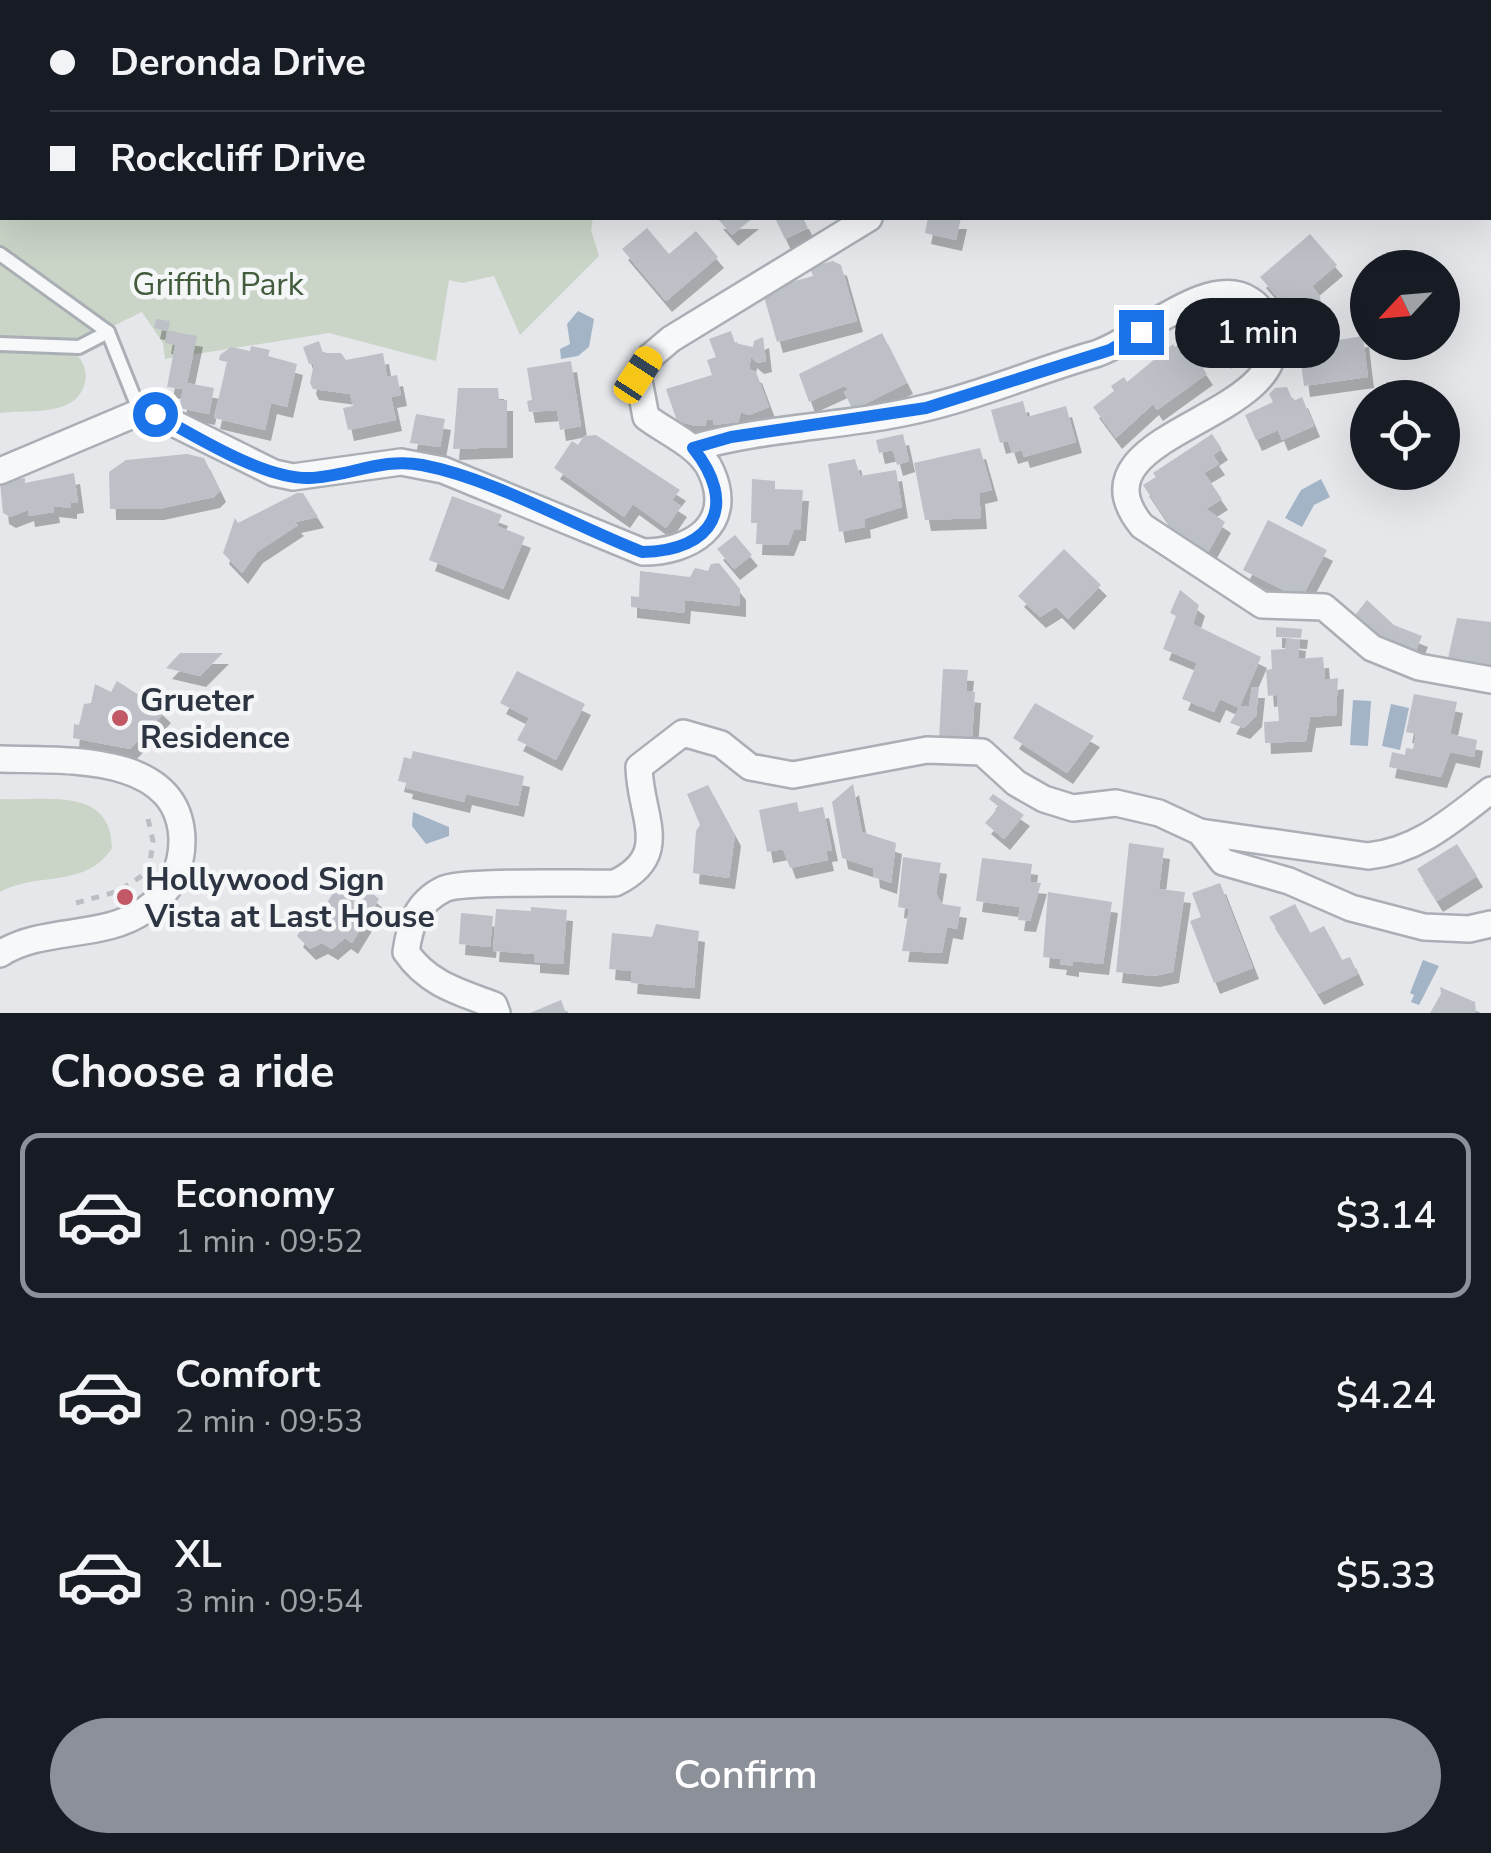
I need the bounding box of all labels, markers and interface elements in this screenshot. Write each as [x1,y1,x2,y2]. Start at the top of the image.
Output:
text: Deronda Drive [110,37,366,88]
text: Rockcliff Drive [110,133,366,184]
north arrow [1350,250,1460,360]
map controls [1350,250,1460,490]
park label: Griffith Park [132,263,305,306]
callout: 1 min [1176,297,1341,367]
route end [1119,310,1164,355]
text: 1 min [1217,311,1298,354]
car [609,342,667,408]
button: locate [1350,380,1460,490]
route start [133,392,178,437]
place label: Grueter Residence [140,679,290,759]
marker: Grueter Residence [109,707,131,729]
place label: Hollywood Sign Vista at Last House [144,858,435,938]
marker: Hollywood Sign Vista at Last House [114,886,136,908]
text: Choose a ride [50,1042,335,1103]
text: Economy [175,1169,334,1220]
icon: car [55,1171,145,1261]
text: $3.14 [1336,1190,1436,1241]
text: 1 min · 09:52 [175,1220,363,1263]
text: Comfort [175,1349,320,1400]
icon: car [55,1351,145,1441]
text: $4.24 [1336,1370,1436,1421]
text: 2 min · 09:53 [175,1400,363,1443]
text: XL [175,1529,222,1580]
icon: car [55,1531,145,1621]
text: $5.33 [1336,1550,1436,1601]
text: 3 min · 09:54 [175,1580,363,1623]
button: Confirm [50,1718,1441,1833]

